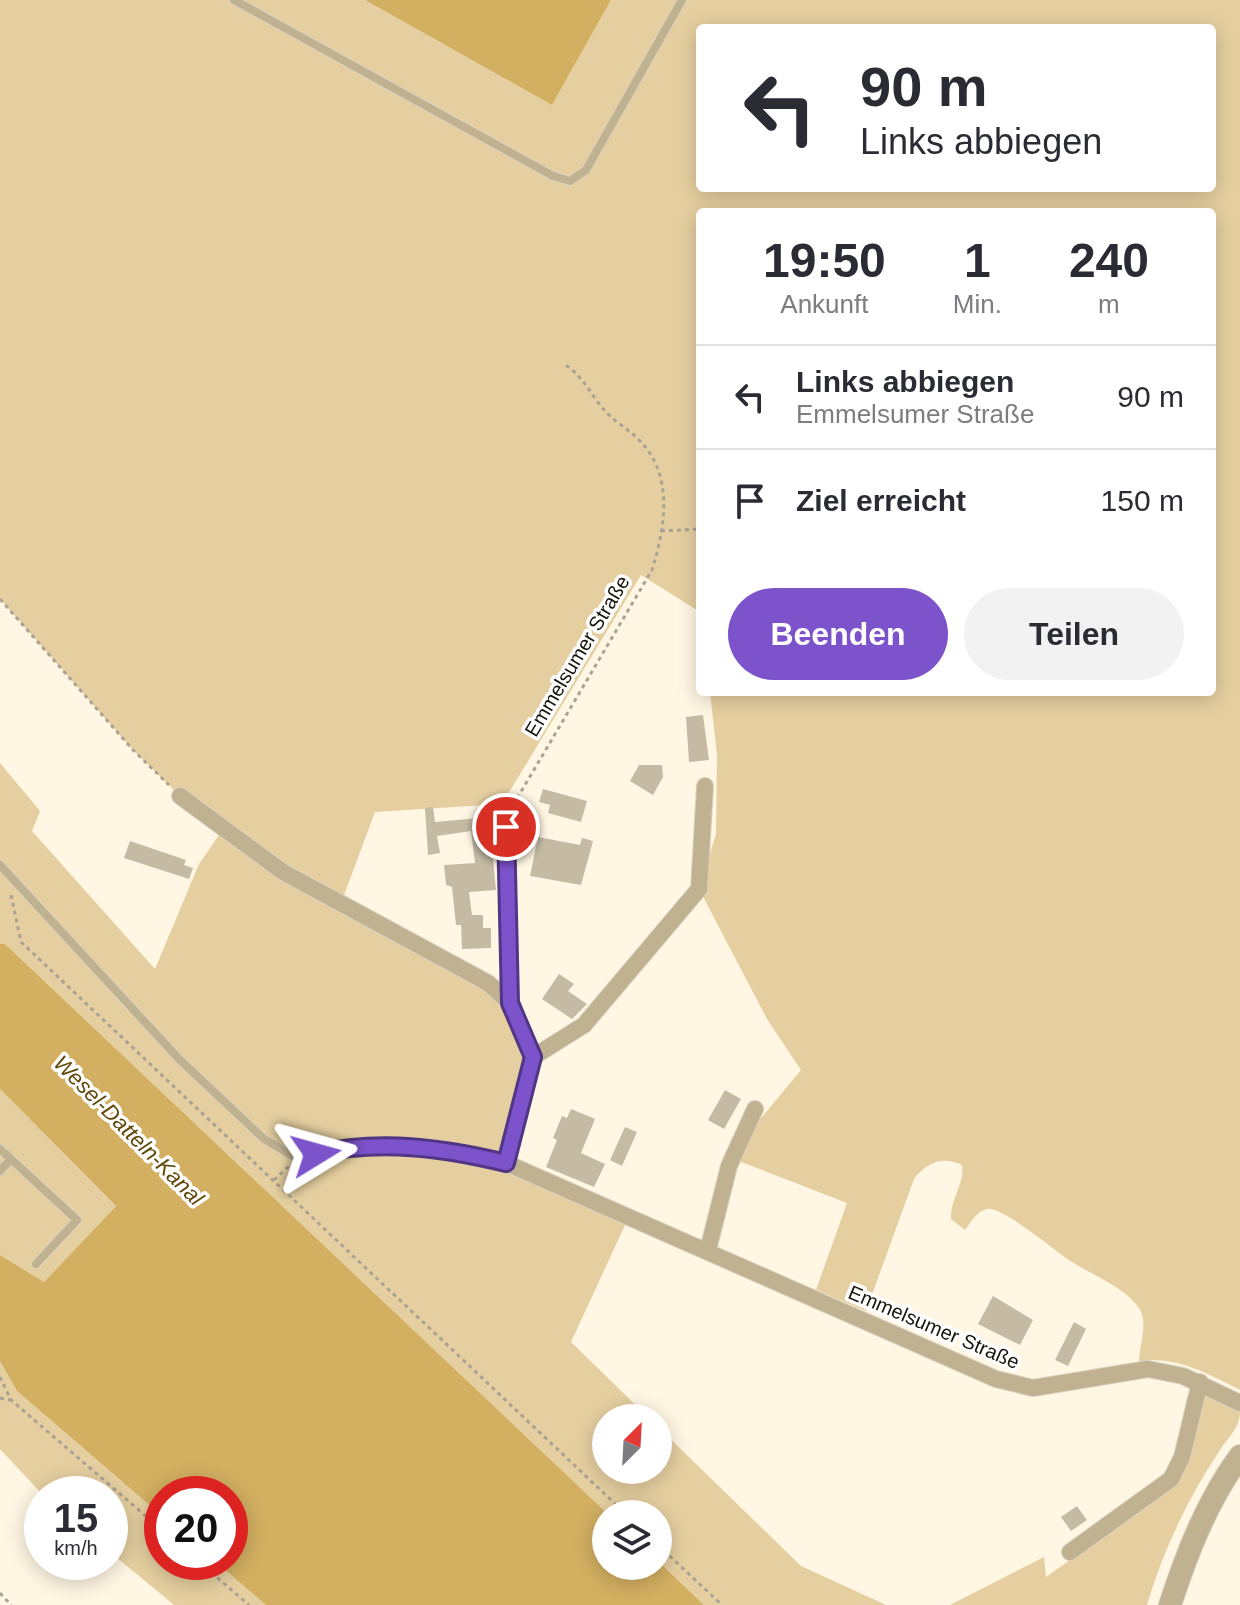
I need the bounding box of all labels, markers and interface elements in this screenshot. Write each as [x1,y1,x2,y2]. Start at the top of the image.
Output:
text: 90 m [860,55,988,118]
icon: left [728,56,832,160]
text: Links abbiegen [860,121,1102,162]
text: 19:50 [763,234,886,287]
text: 1 [964,234,991,287]
text: 240 [1069,234,1149,287]
text: Ankunft [780,289,868,319]
text: Min. [953,289,1002,319]
text: m [1098,289,1120,319]
text: Links abbiegen [796,365,1014,398]
icon: left [728,375,772,419]
text: 90 m [1117,380,1184,413]
text: Emmelsumer Straße [796,399,1034,429]
icon: arrive [728,479,772,523]
text: Ziel erreicht [796,484,966,517]
text: 150 m [1101,484,1184,517]
street label: Emmelsumer Straße [520,572,634,740]
button: Beenden [728,588,948,680]
button: Teilen [964,588,1184,680]
pin [472,793,540,861]
icon: arrive [484,805,528,849]
water label: Wesel-Datteln-Kanal [49,1050,209,1211]
position arrow [274,1112,358,1196]
street label: Emmelsumer Straße [845,1281,1023,1373]
north arrow [592,1404,672,1484]
map controls [592,1404,672,1580]
speed limit sign: 20 [144,1476,248,1580]
text: 15 [54,1496,98,1540]
button: layers [592,1500,672,1580]
text: km/h [54,1537,98,1559]

